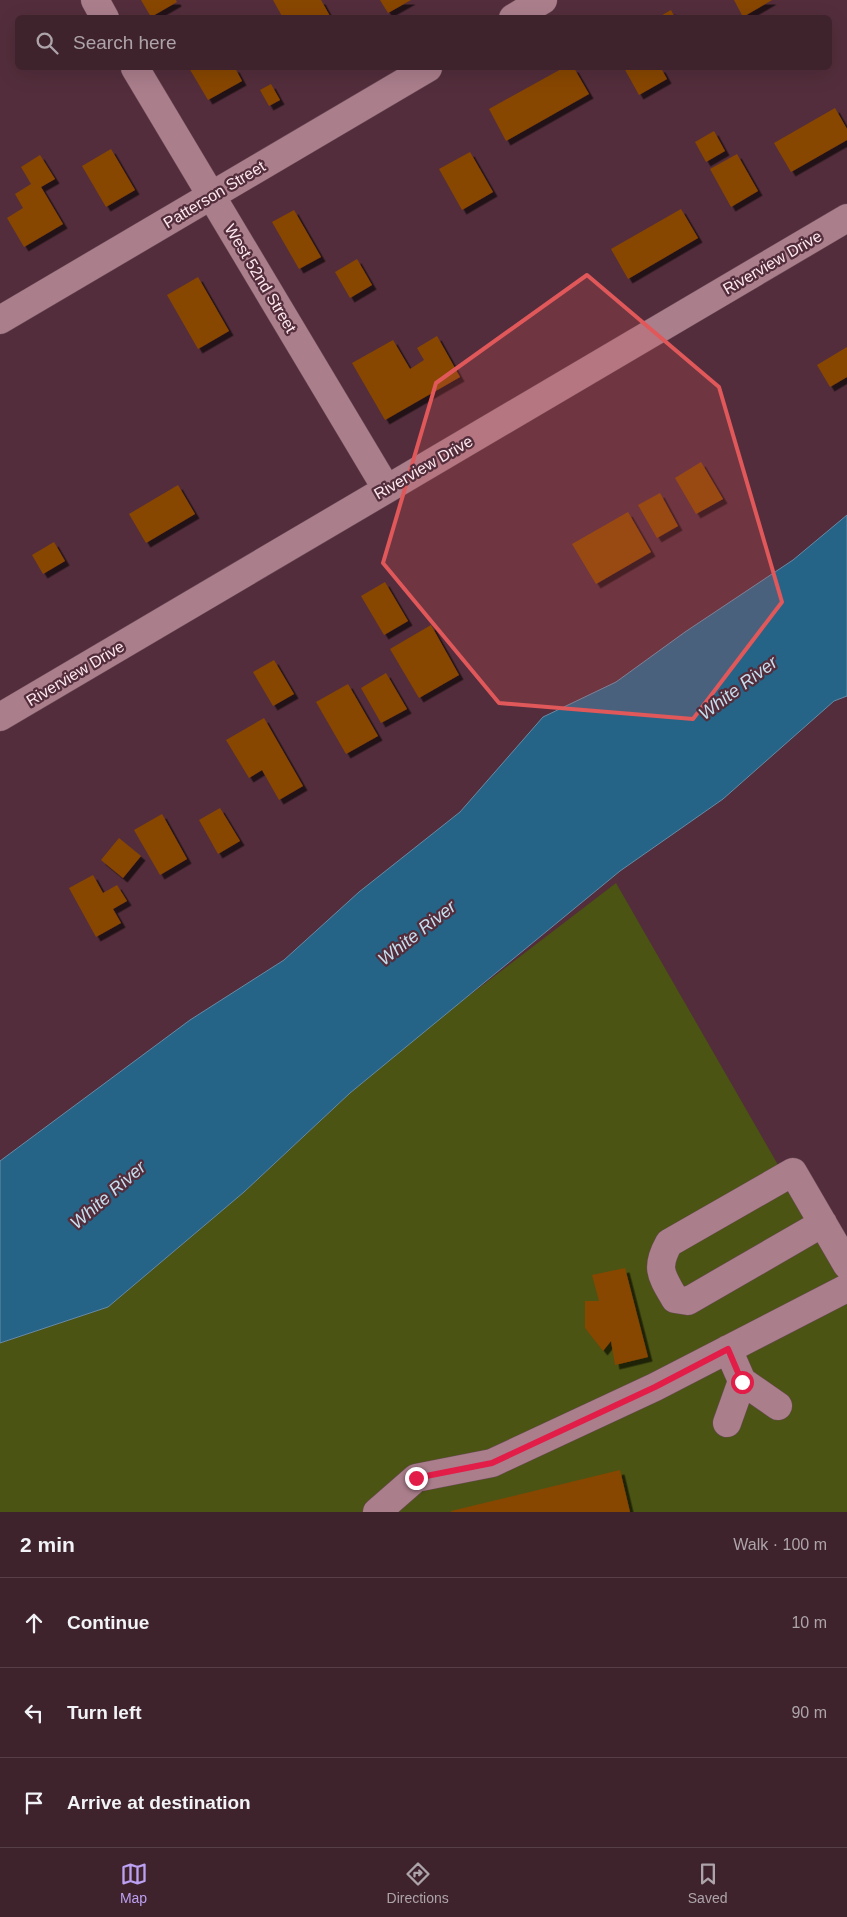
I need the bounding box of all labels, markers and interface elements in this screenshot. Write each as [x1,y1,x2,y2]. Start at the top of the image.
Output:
search box [15,15,832,70]
icon: search [33,29,61,57]
text: Search here [73,32,177,53]
street label: Patterson Street [160,157,269,231]
street label: West 52nd Street [222,221,300,336]
street label: Riverview Drive [720,227,825,298]
street label: Riverview Drive [371,432,476,503]
street label: Riverview Drive [23,637,127,709]
water label: White River [695,651,782,724]
water label: White River [374,896,461,970]
water label: White River [66,1156,150,1233]
route start [731,1371,754,1394]
route end [405,1467,428,1490]
text: 2 min [20,1533,75,1556]
text: Walk · 100 m [733,1536,827,1553]
icon: ahead [20,1609,48,1637]
text: Continue [67,1612,149,1633]
text: 10 m [791,1614,827,1631]
icon: left [20,1699,48,1727]
text: Turn left [67,1702,142,1723]
text: 90 m [791,1704,827,1721]
icon: arrive [20,1789,48,1817]
text: Arrive at destination [67,1792,251,1813]
tab: Map [120,1860,148,1906]
tab: Directions [387,1860,449,1906]
tab: Saved [688,1860,727,1906]

